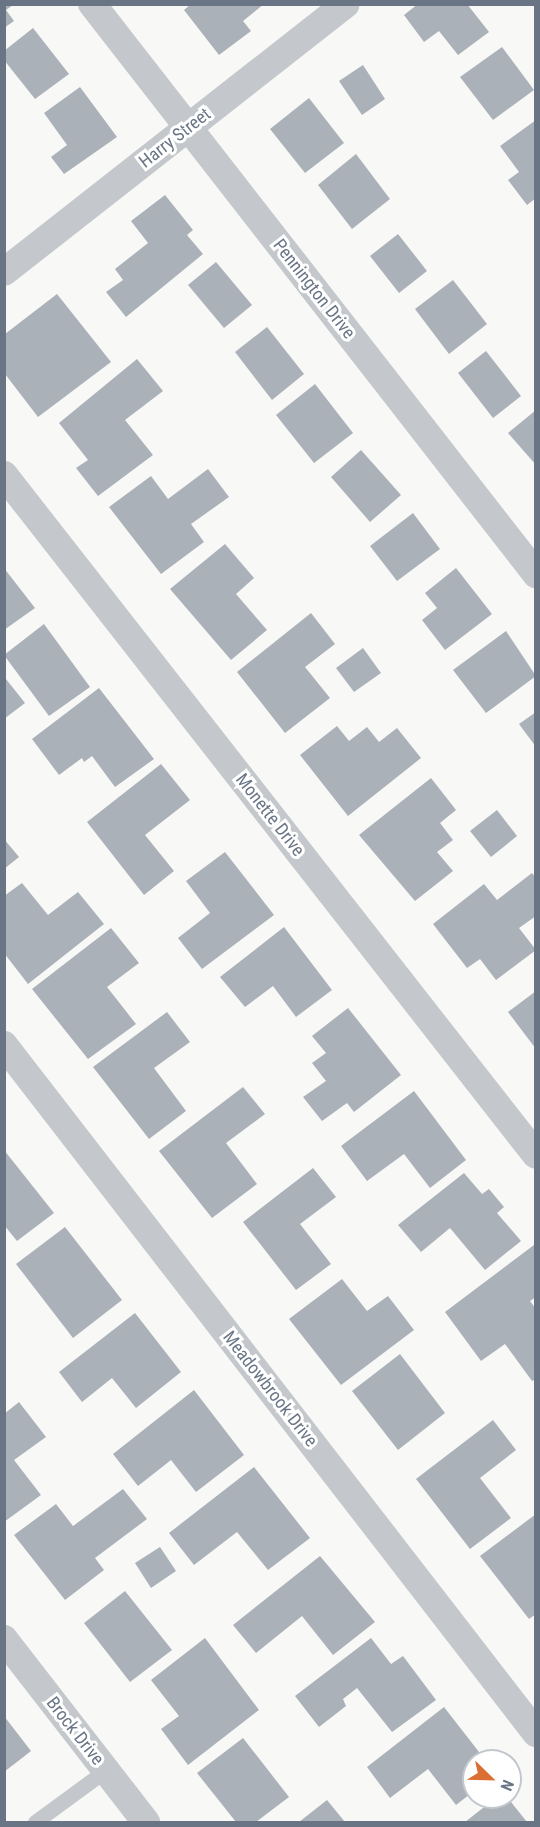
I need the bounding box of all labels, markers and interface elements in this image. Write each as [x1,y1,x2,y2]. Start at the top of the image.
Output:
street label: Harry Street [135,103,215,173]
street label: Pennington Drive [268,235,360,343]
street label: Monette Drive [231,769,309,861]
street label: Meadowbrook Drive [218,1327,322,1451]
street label: Brock Drive [42,1693,108,1769]
north arrow [462,1749,522,1809]
text: N [497,1777,518,1794]

